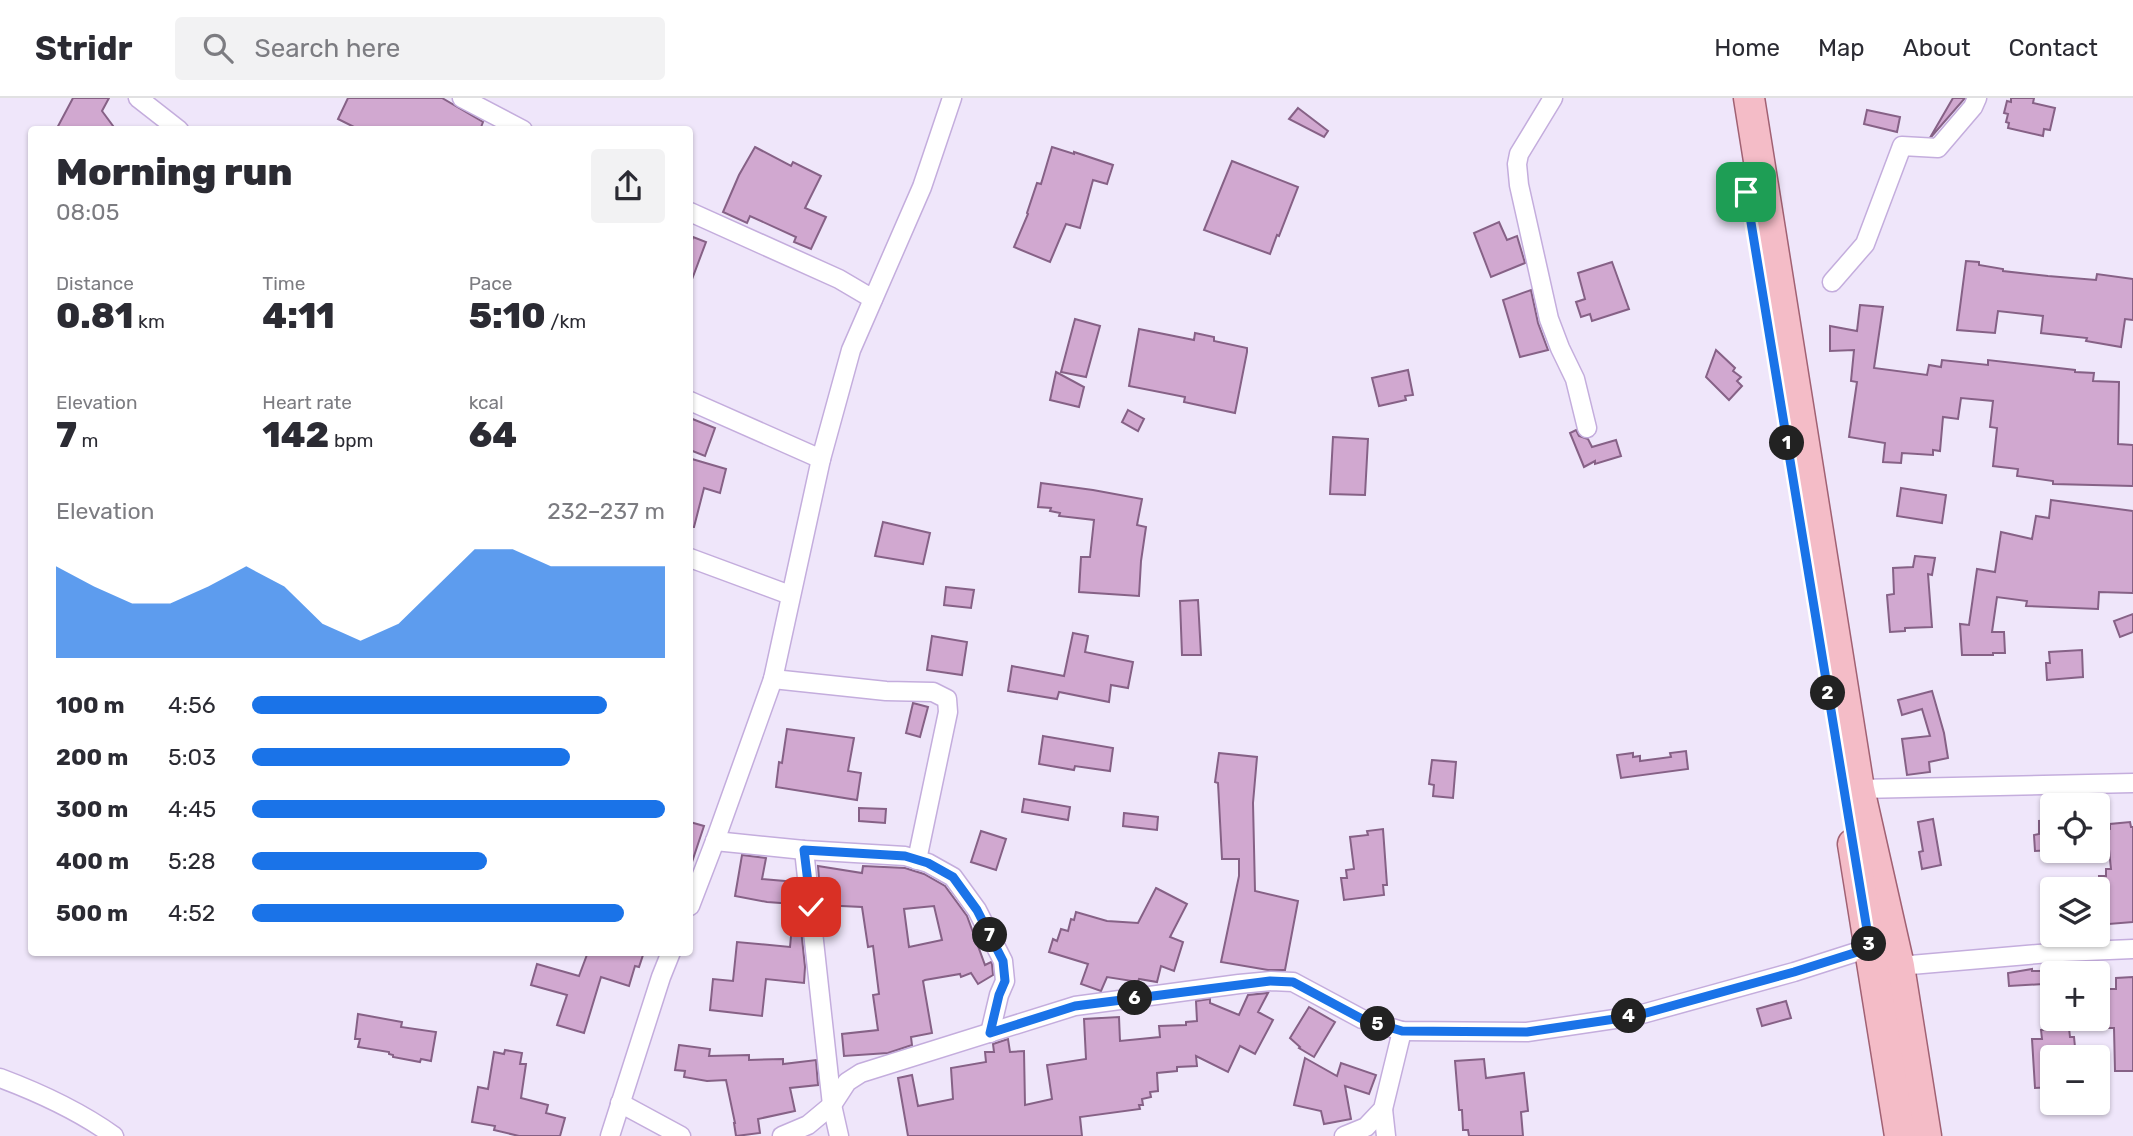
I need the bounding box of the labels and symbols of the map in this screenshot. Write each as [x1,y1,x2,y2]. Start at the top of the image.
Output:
pin [1716,162,1776,222]
pin: 1 [1770,426,1804,460]
pin: 2 [1811,676,1846,710]
pin [781,877,841,937]
pin: 7 [972,918,1007,952]
pin: 3 [1852,926,1886,962]
pin: 6 [1118,981,1152,1016]
pin: 4 [1612,998,1646,1034]
pin: 5 [1360,1006,1396,1042]

